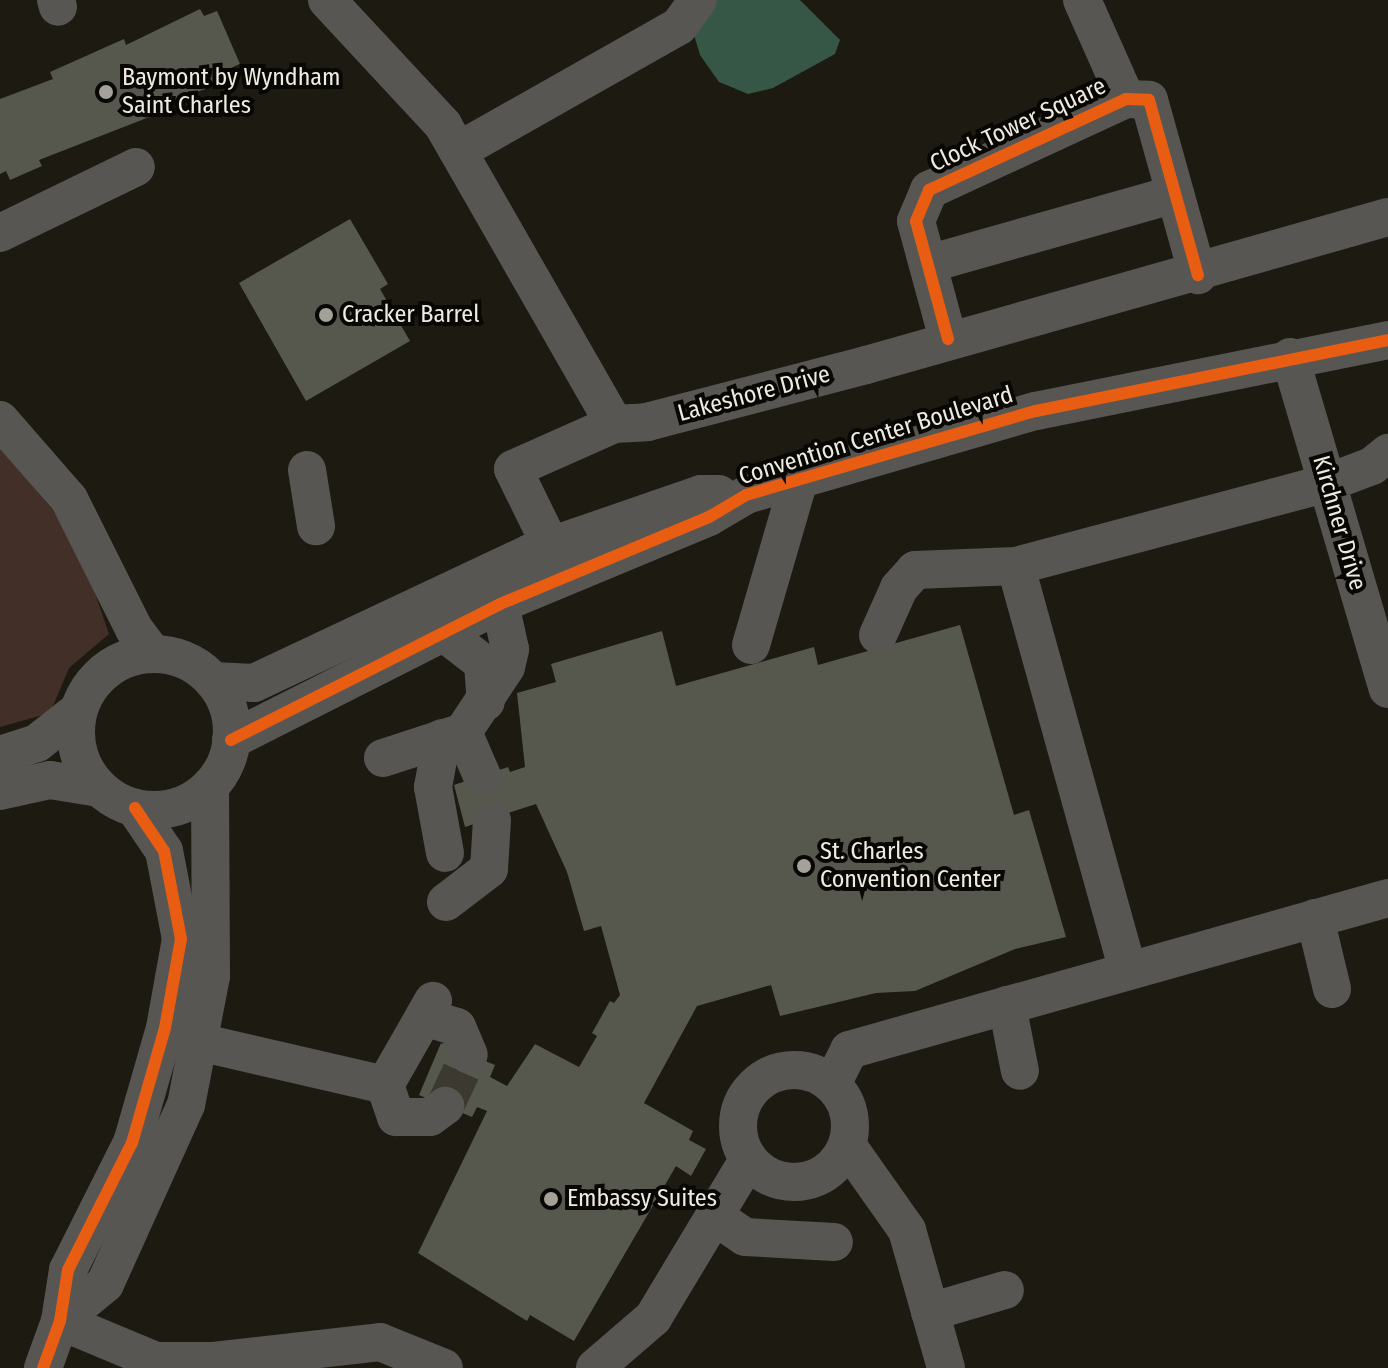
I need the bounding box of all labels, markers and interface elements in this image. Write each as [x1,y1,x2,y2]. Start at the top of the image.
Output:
place label: Baymont by Wyndham Saint Charles [122,64,341,120]
street label: Clock Tower Square [926,72,1110,178]
marker: Baymont by Wyndham Saint Charles [97,83,115,101]
place label: Cracker Barrel [342,301,479,329]
marker: Cracker Barrel [317,306,335,324]
street label: Lakeshore Drive [675,360,833,428]
street label: Convention Center Boulevard [735,381,1017,491]
street label: Kirchner Drive [1306,452,1372,594]
place label: St. Charles Convention Center [820,838,1001,894]
marker: St. Charles Convention Center [795,857,813,875]
place label: Embassy Suites [567,1185,717,1213]
marker: Embassy Suites [542,1190,560,1208]

